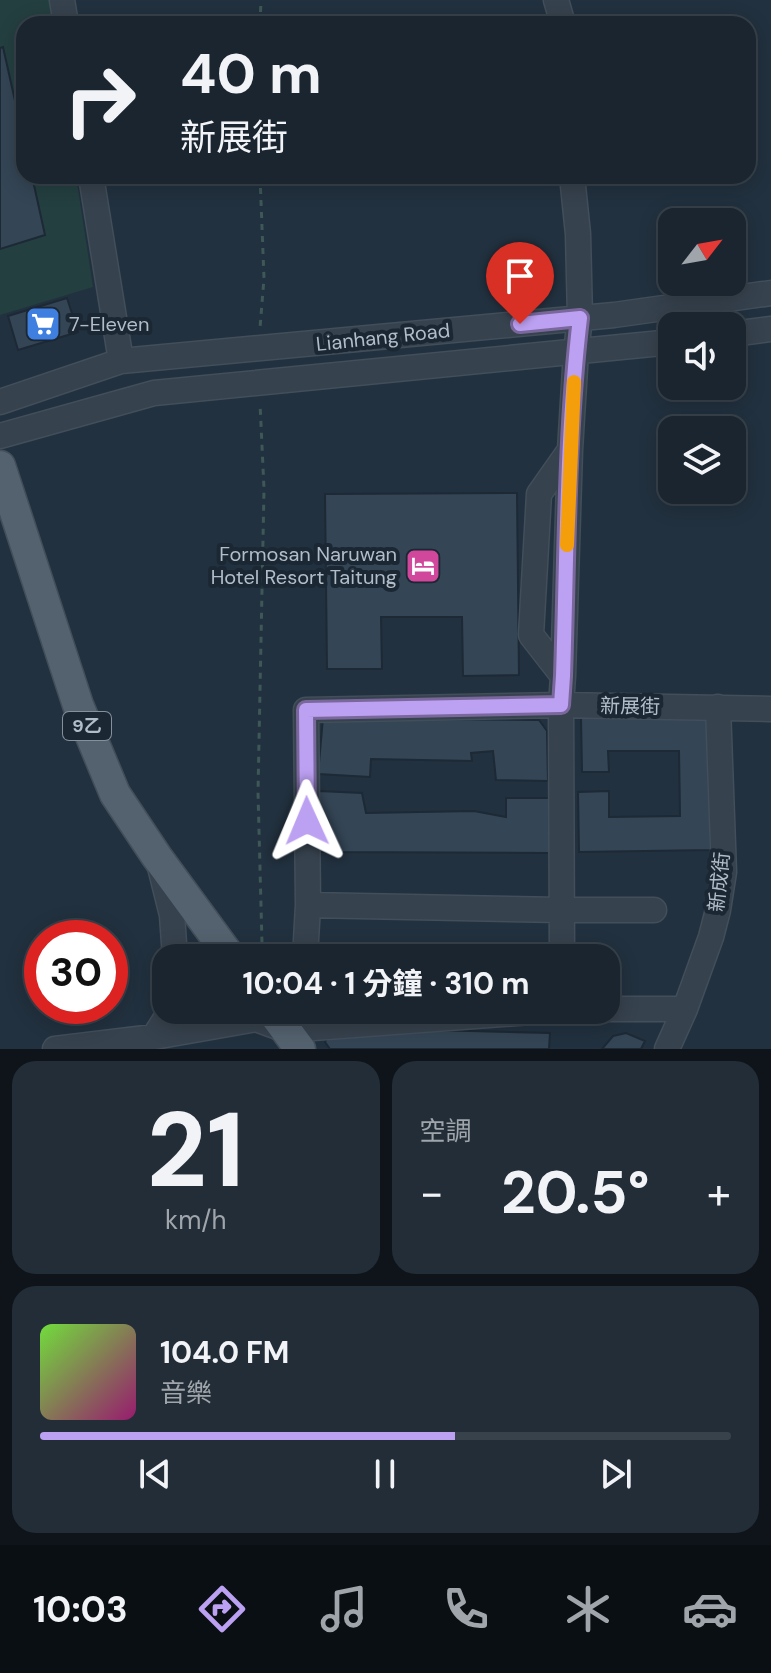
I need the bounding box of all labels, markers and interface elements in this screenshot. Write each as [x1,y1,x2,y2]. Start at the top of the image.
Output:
text: 40 m [180,37,322,110]
icon: right [48,48,152,152]
text: 新展街 [180,114,288,161]
north arrow [658,208,746,296]
map controls [658,208,746,504]
pin [486,242,554,324]
icon: arrive [498,254,542,298]
supermarket icon: 7-Eleven [24,305,62,343]
place label: 7-Eleven [69,311,149,337]
button: sound [658,312,746,400]
street label: Lianhang Road [315,317,451,357]
button: layers [658,416,746,504]
place label: Formosan Naruwan Hotel Resort Taitung [211,541,397,590]
hotel icon: Formosan Naruwan Hotel Resort Taitung [404,547,442,585]
street label: 新展街 [600,692,660,720]
road number: 9乙 [63,712,111,740]
position arrow [265,779,349,863]
street label: 新成街 [703,851,735,913]
speed limit sign: 30 [24,920,128,1024]
text: 10:04 · 1 分鐘 · 310 m [243,964,529,1003]
text: 21 [147,1083,245,1218]
text: 空調 [420,1114,472,1148]
text: 20.5° [501,1153,649,1232]
text: − [420,1164,444,1222]
text: + [707,1164,731,1222]
text: km/h [165,1203,226,1237]
text: 104.0 FM [160,1333,289,1372]
text: 音樂 [160,1376,212,1410]
icon: previous [133,1452,177,1496]
icon: pause [363,1452,407,1496]
icon: next [594,1452,638,1496]
icon: directions [194,1581,250,1637]
icon: music [316,1581,372,1637]
icon: phone [438,1581,494,1637]
icon: climate [560,1581,616,1637]
icon: car [682,1581,738,1637]
text: 10:03 [33,1586,128,1633]

